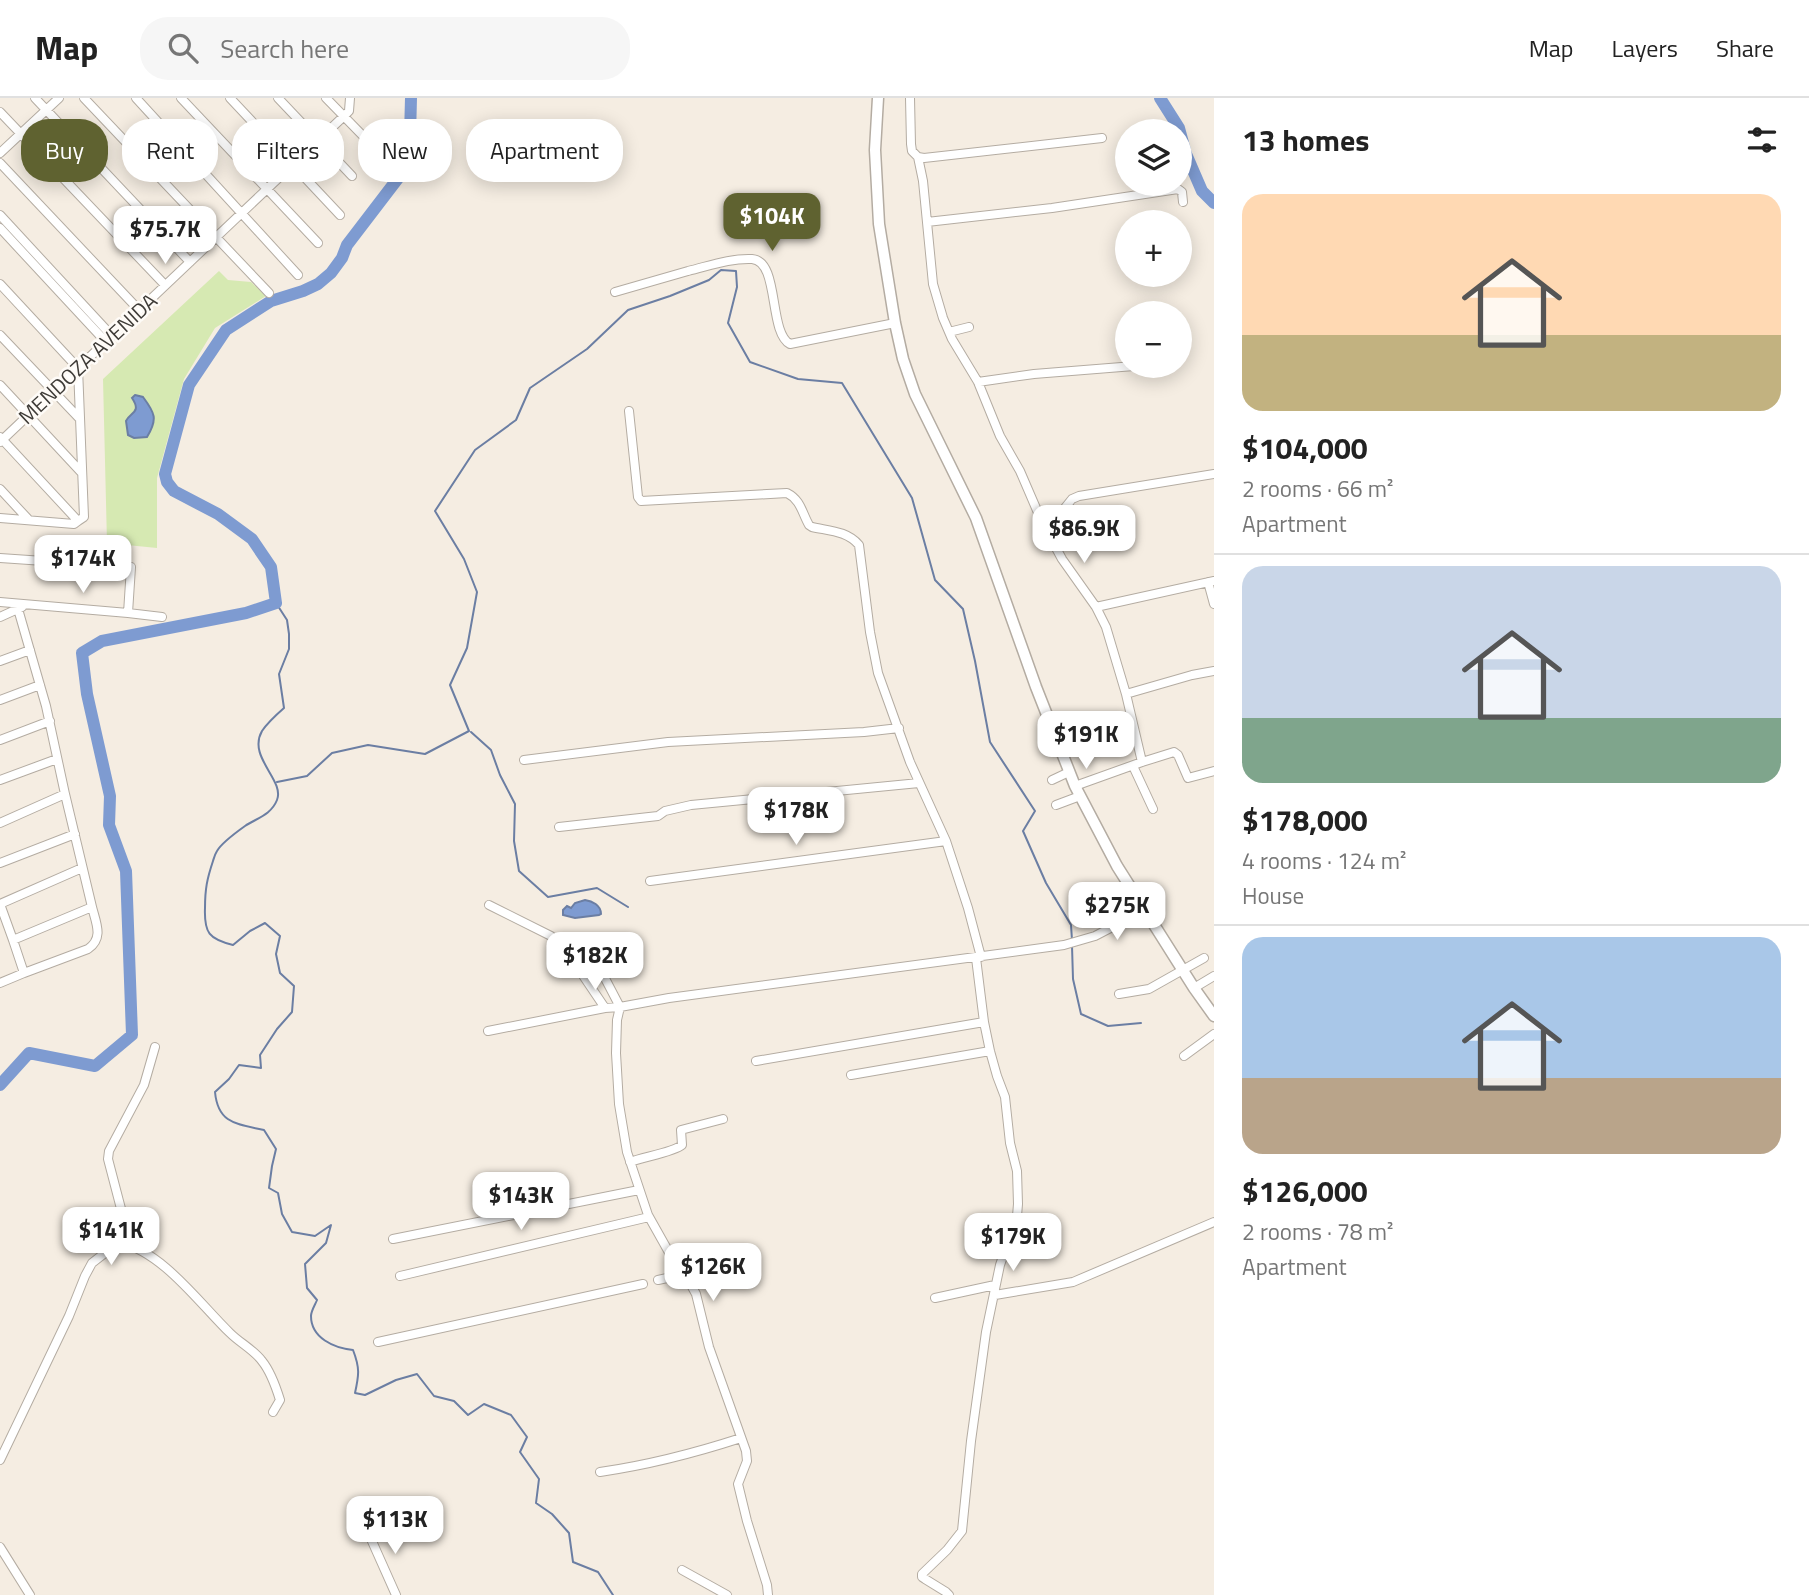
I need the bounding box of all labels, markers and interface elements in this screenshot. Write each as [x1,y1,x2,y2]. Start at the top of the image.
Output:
search box [140,17,630,80]
text: Map [35,23,98,73]
icon: search [164,29,202,67]
text: Search here [220,29,349,68]
text: Map [1529,30,1574,66]
text: Layers [1612,30,1678,66]
text: Share [1716,30,1774,66]
text: 13 homes [1242,117,1369,163]
chip: Buy [21,119,108,182]
chip: Rent [122,119,218,182]
chip: Filters [232,119,344,182]
chip: New [358,119,452,182]
chip: Apartment [466,119,623,182]
map controls [1115,119,1192,378]
button: layers [1115,119,1192,196]
icon: filters [1743,121,1781,159]
pin: $104K [723,194,821,253]
text: $104K [739,198,805,233]
pin: $75.7K [108,206,222,266]
button: + [1115,210,1192,287]
text: $75.7K [129,211,201,246]
icon: home [1449,240,1575,366]
street label: MENDOZA AVENIDA [11,285,164,431]
button: − [1115,301,1192,378]
text: $104,000 [1242,425,1368,471]
text: 2 rooms · 66 m² [1242,471,1393,506]
pin: $86.9K [1027,505,1141,565]
text: Apartment [1242,506,1347,541]
text: $86.9K [1048,510,1120,545]
pin: $174K [34,536,132,595]
text: $174K [50,540,116,575]
icon: home [1449,612,1575,738]
pin: $191K [1037,712,1135,771]
text: $191K [1053,716,1119,751]
pin: $178K [747,788,845,847]
text: $178K [763,792,829,827]
text: $178,000 [1242,797,1368,843]
text: 4 rooms · 124 m² [1242,843,1406,878]
text: House [1242,878,1304,913]
pin: $275K [1068,882,1166,942]
text: $275K [1084,887,1150,922]
pin: $182K [546,932,644,992]
text: $182K [562,937,628,972]
icon: home [1449,983,1575,1109]
text: $126,000 [1242,1168,1368,1214]
pin: $143K [472,1172,570,1232]
text: $143K [488,1177,554,1212]
pin: $141K [62,1208,160,1267]
text: $141K [78,1212,144,1247]
pin: $179K [964,1214,1062,1273]
text: 2 rooms · 78 m² [1242,1214,1393,1249]
text: $179K [980,1218,1046,1253]
pin: $126K [664,1244,762,1303]
text: $126K [680,1248,746,1283]
text: Apartment [1242,1249,1347,1284]
pin: $113K [346,1496,444,1556]
text: $113K [362,1501,428,1536]

